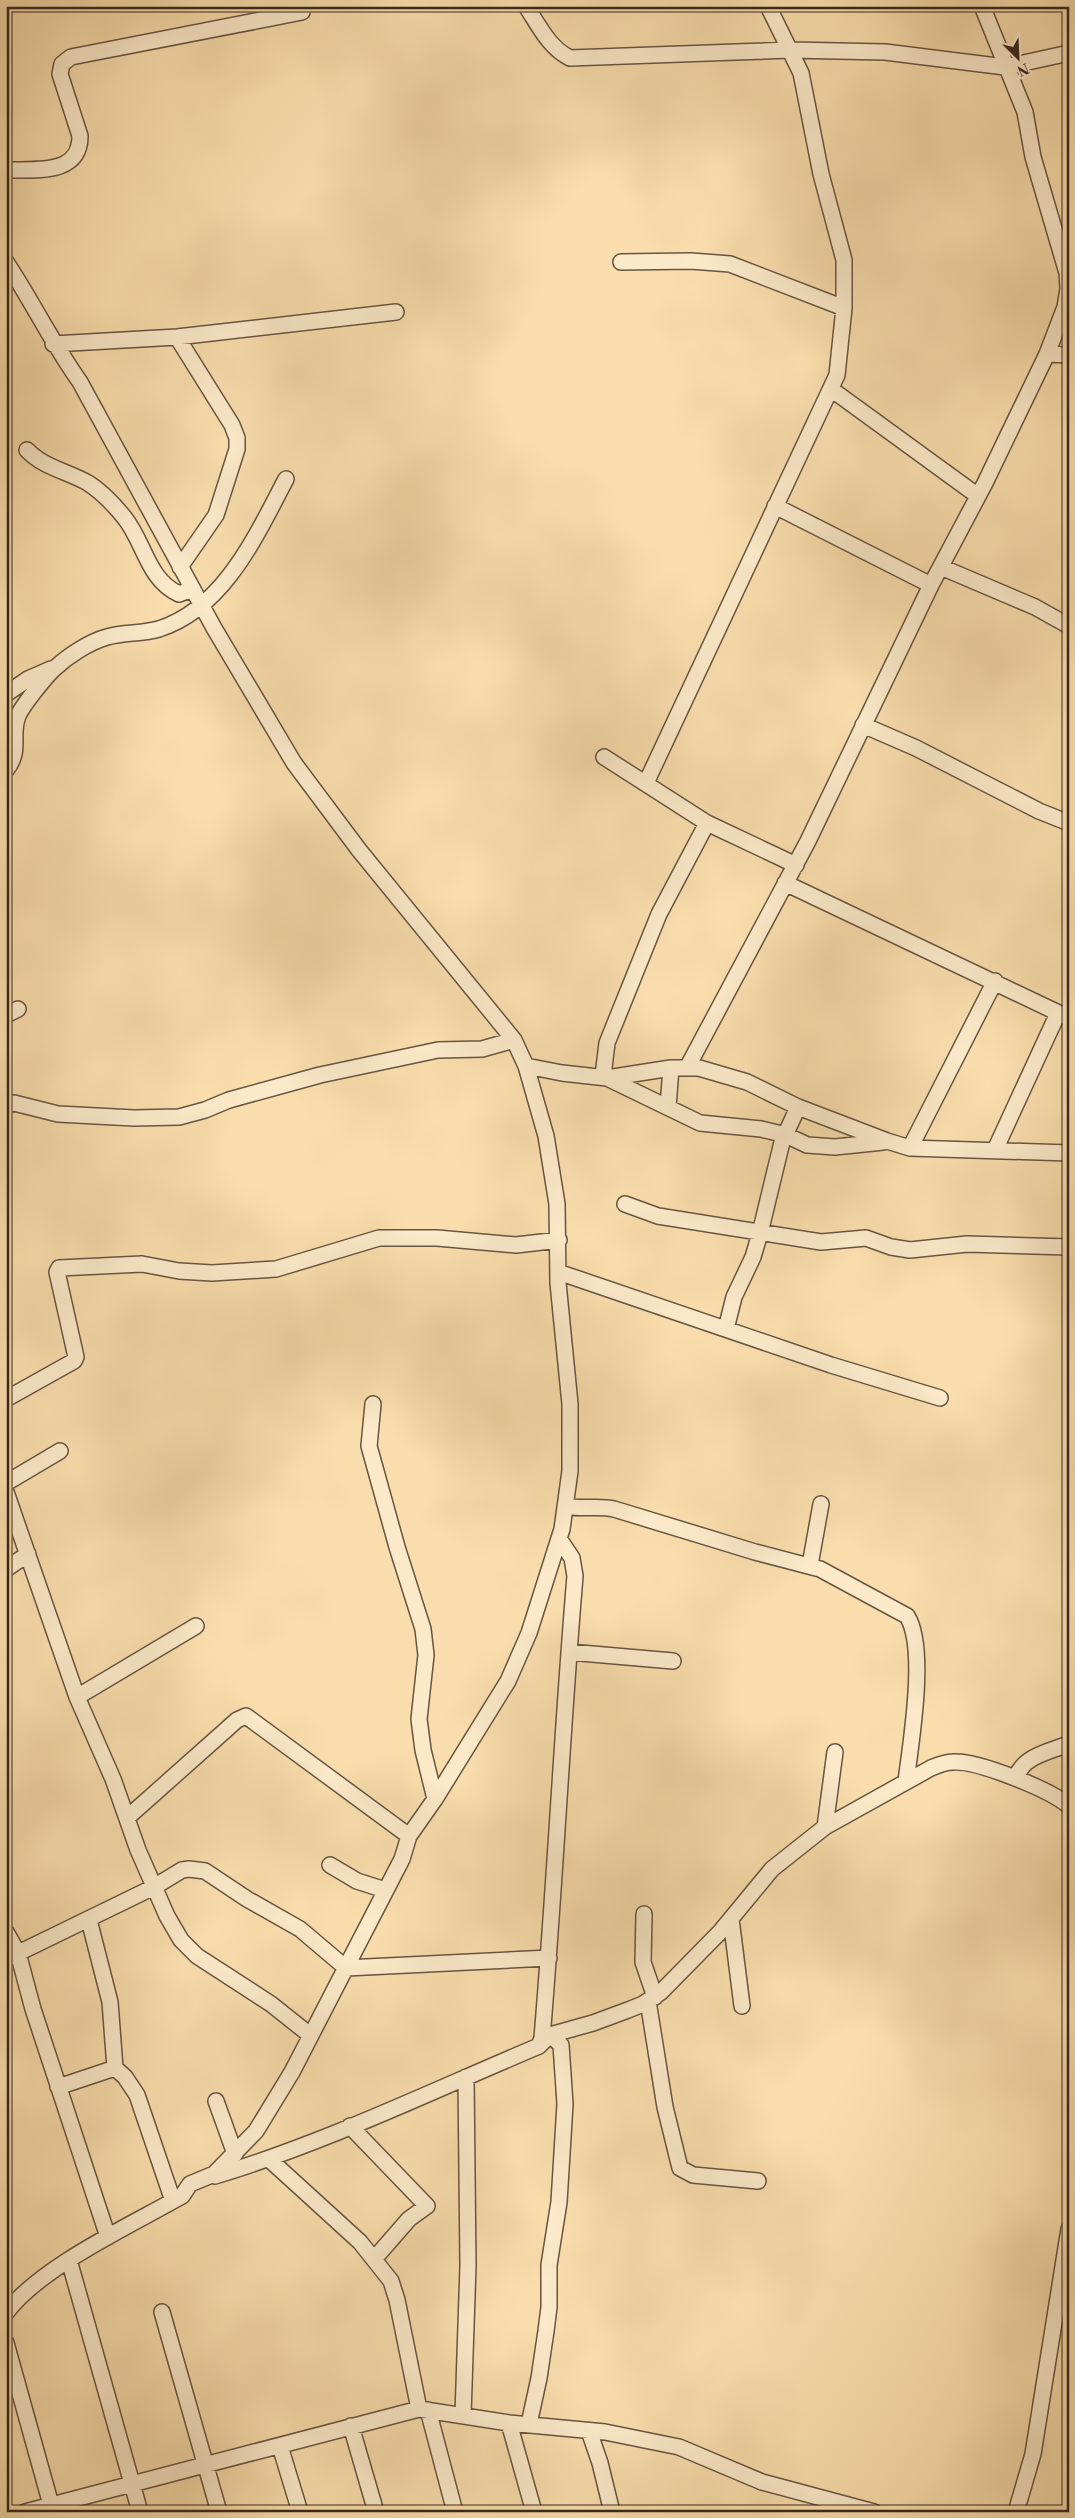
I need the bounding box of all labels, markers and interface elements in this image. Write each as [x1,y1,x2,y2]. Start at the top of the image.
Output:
north arrow [992,32,1042,82]
text: N [1014,58,1032,79]

